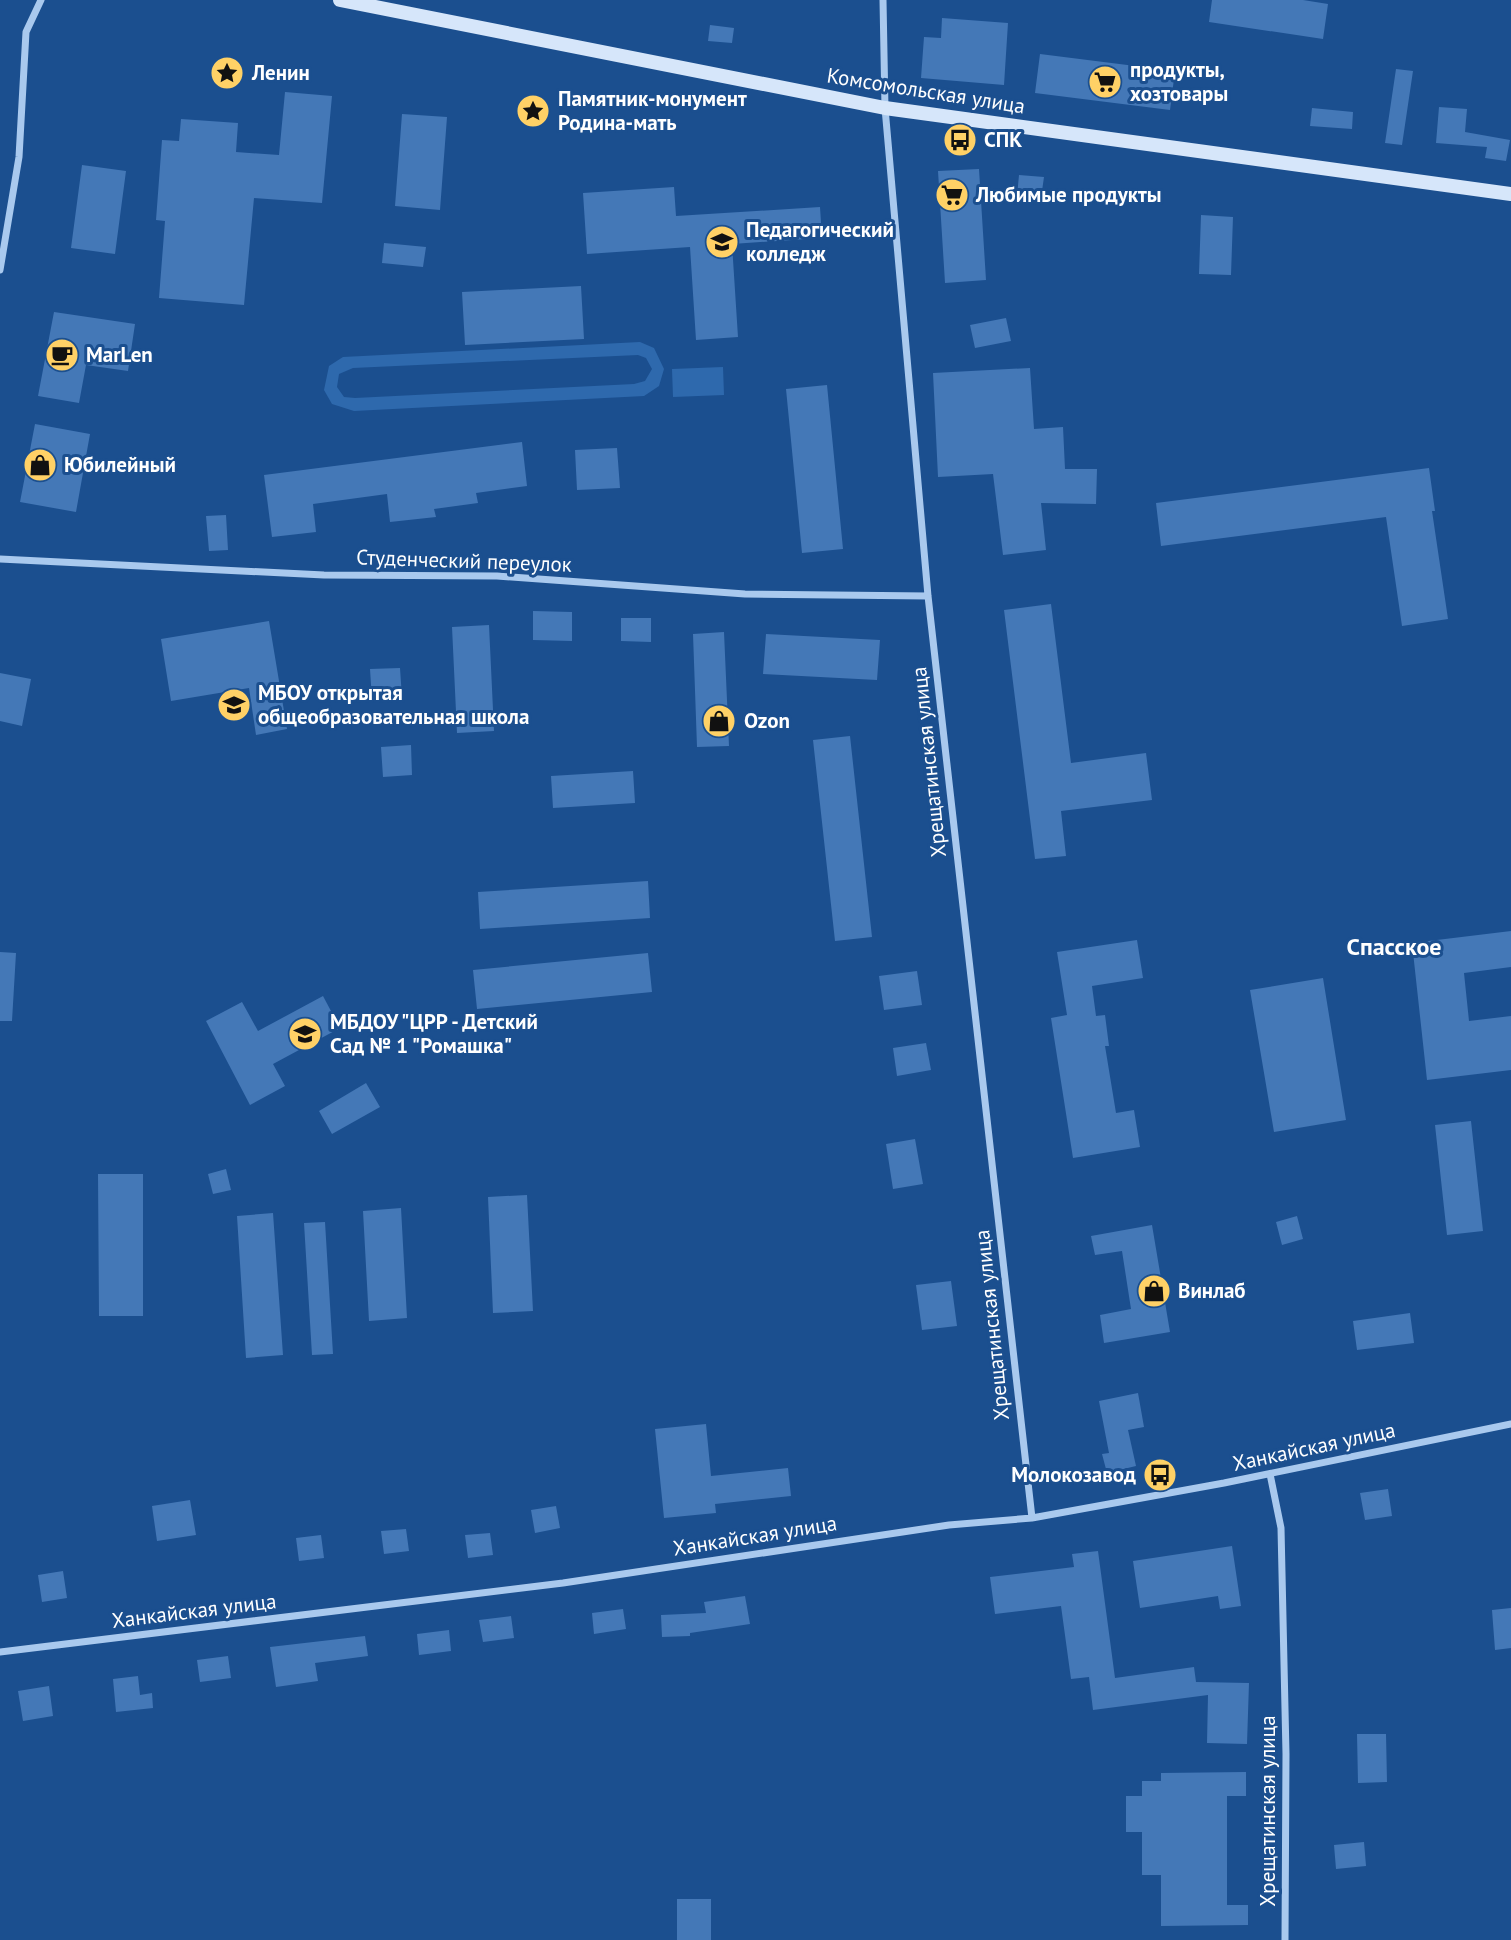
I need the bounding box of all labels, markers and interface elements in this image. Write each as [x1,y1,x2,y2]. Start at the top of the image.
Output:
place icon: Ленин [208,54,246,92]
place label: продукты, хозтовары [1130,56,1228,107]
place label: Ленин [251,59,310,86]
street label: Комсомольская улица [825,62,1027,119]
supermarket icon: продукты, хозтовары [1086,63,1124,101]
place label: Памятник-монумент Родина-мать [558,85,747,136]
place icon: Памятник-монумент Родина-мать [514,92,552,130]
bus stop icon: СПК [941,121,979,159]
place label: СПК [984,126,1022,153]
supermarket icon: Любимые продукты [933,176,971,214]
place label: Любимые продукты [975,181,1162,208]
place label: Педагогический колледж [746,216,894,267]
school or university icon: Педагогический колледж [703,223,741,261]
cafe icon: MarLen [43,336,81,374]
place label: MarLen [86,341,153,368]
shop icon: Юбилейный [21,446,59,484]
place label: Юбилейный [64,451,176,478]
street label: Студенческий переулок [356,543,572,578]
street label: Хрещатинская улица [905,665,952,859]
place label: МБОУ открытая общеобразовательная школа [258,679,529,730]
school or university icon: МБОУ открытая общеобразовательная школа [215,686,253,724]
shop icon: Ozon [700,702,738,740]
place label: Ozon [744,707,790,734]
district label: Спасское [1347,931,1441,962]
place label: МБДОУ "ЦРР - Детский Сад № 1 "Ромашка" [330,1008,538,1059]
school or university icon: МБДОУ "ЦРР - Детский Сад № 1 "Ромашка" [286,1015,324,1053]
street label: Хрещатинская улица [968,1228,1015,1422]
shop icon: Винлаб [1135,1272,1173,1310]
place label: Винлаб [1178,1277,1246,1304]
street label: Ханкайская улица [1230,1416,1398,1477]
bus stop icon: Молокозавод [1141,1456,1179,1494]
place label: Молокозавод [1011,1461,1136,1488]
street label: Ханкайская улица [671,1509,839,1562]
street label: Ханкайская улица [110,1587,278,1634]
street label: Хрещатинская улица [1254,1715,1281,1907]

